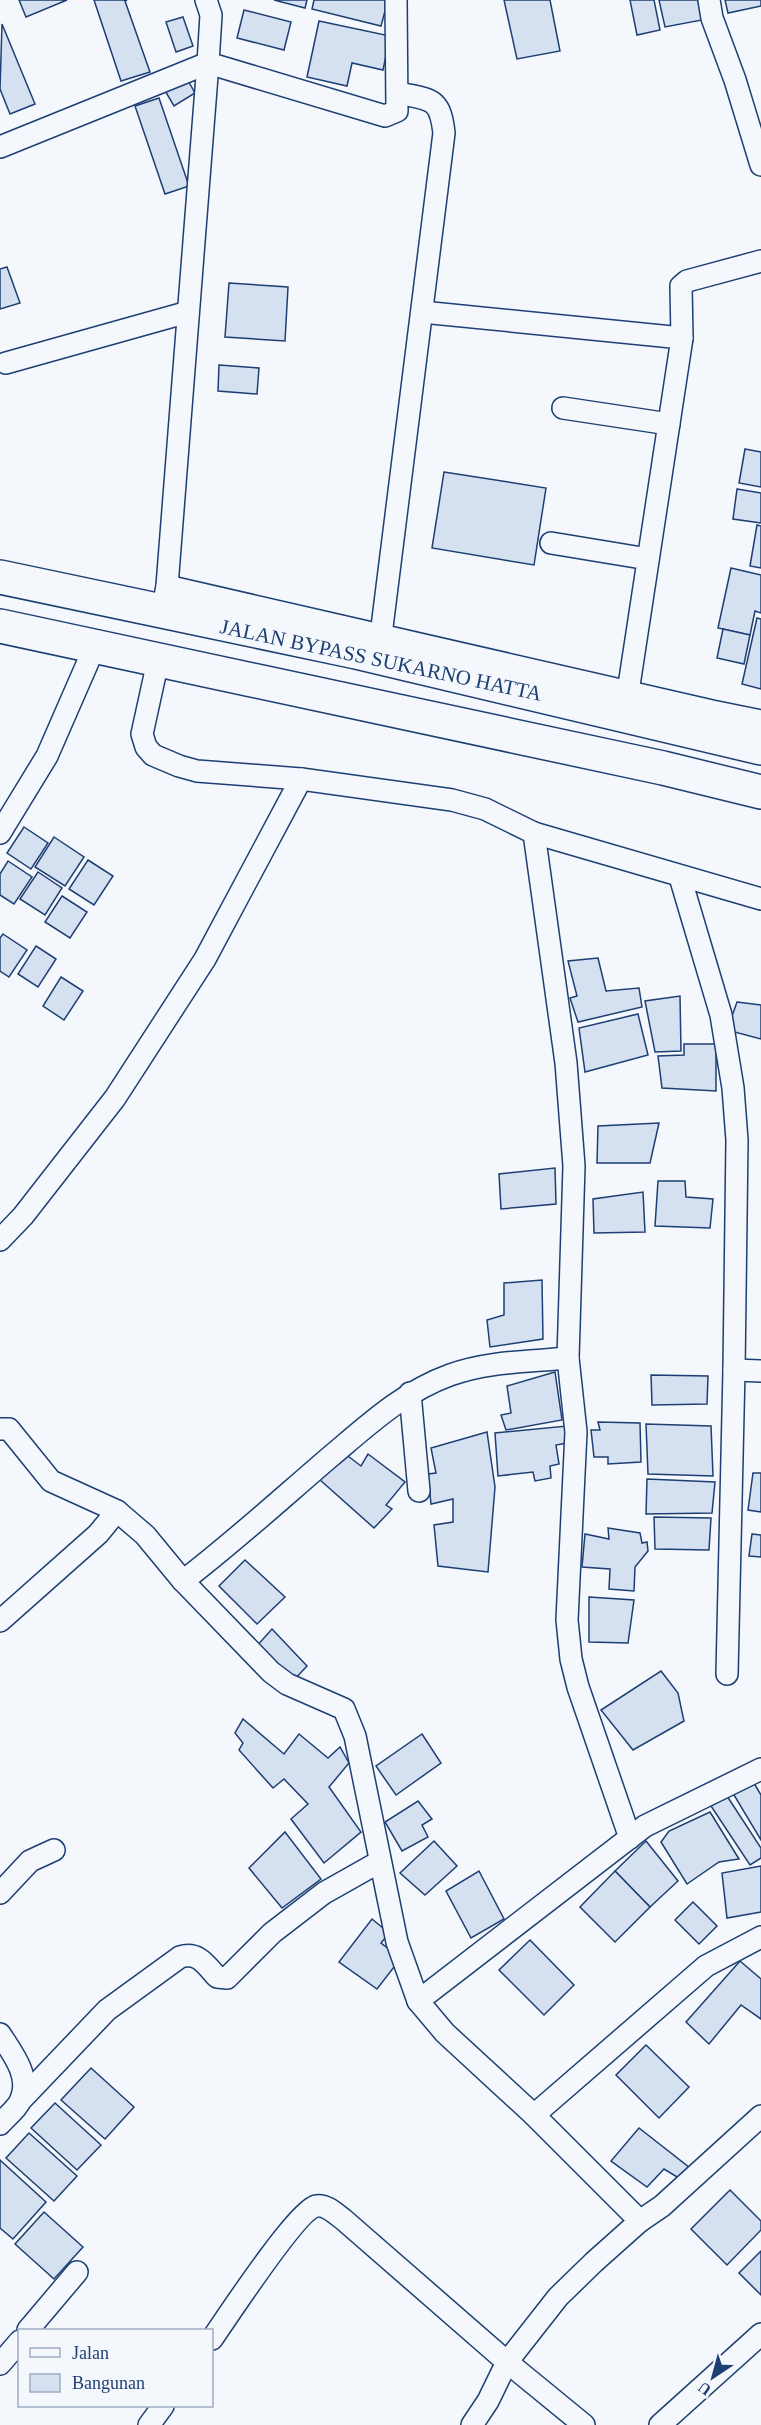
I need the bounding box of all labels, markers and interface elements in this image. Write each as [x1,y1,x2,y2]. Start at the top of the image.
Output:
street label: JALAN BYPASS SUKARNO HATTA [218,614,545,706]
legend [18,2329,213,2407]
text: Jalan [72,2343,109,2363]
north arrow [683,2347,743,2407]
text: Bangunan [72,2373,145,2393]
text: U [694,2378,714,2399]

